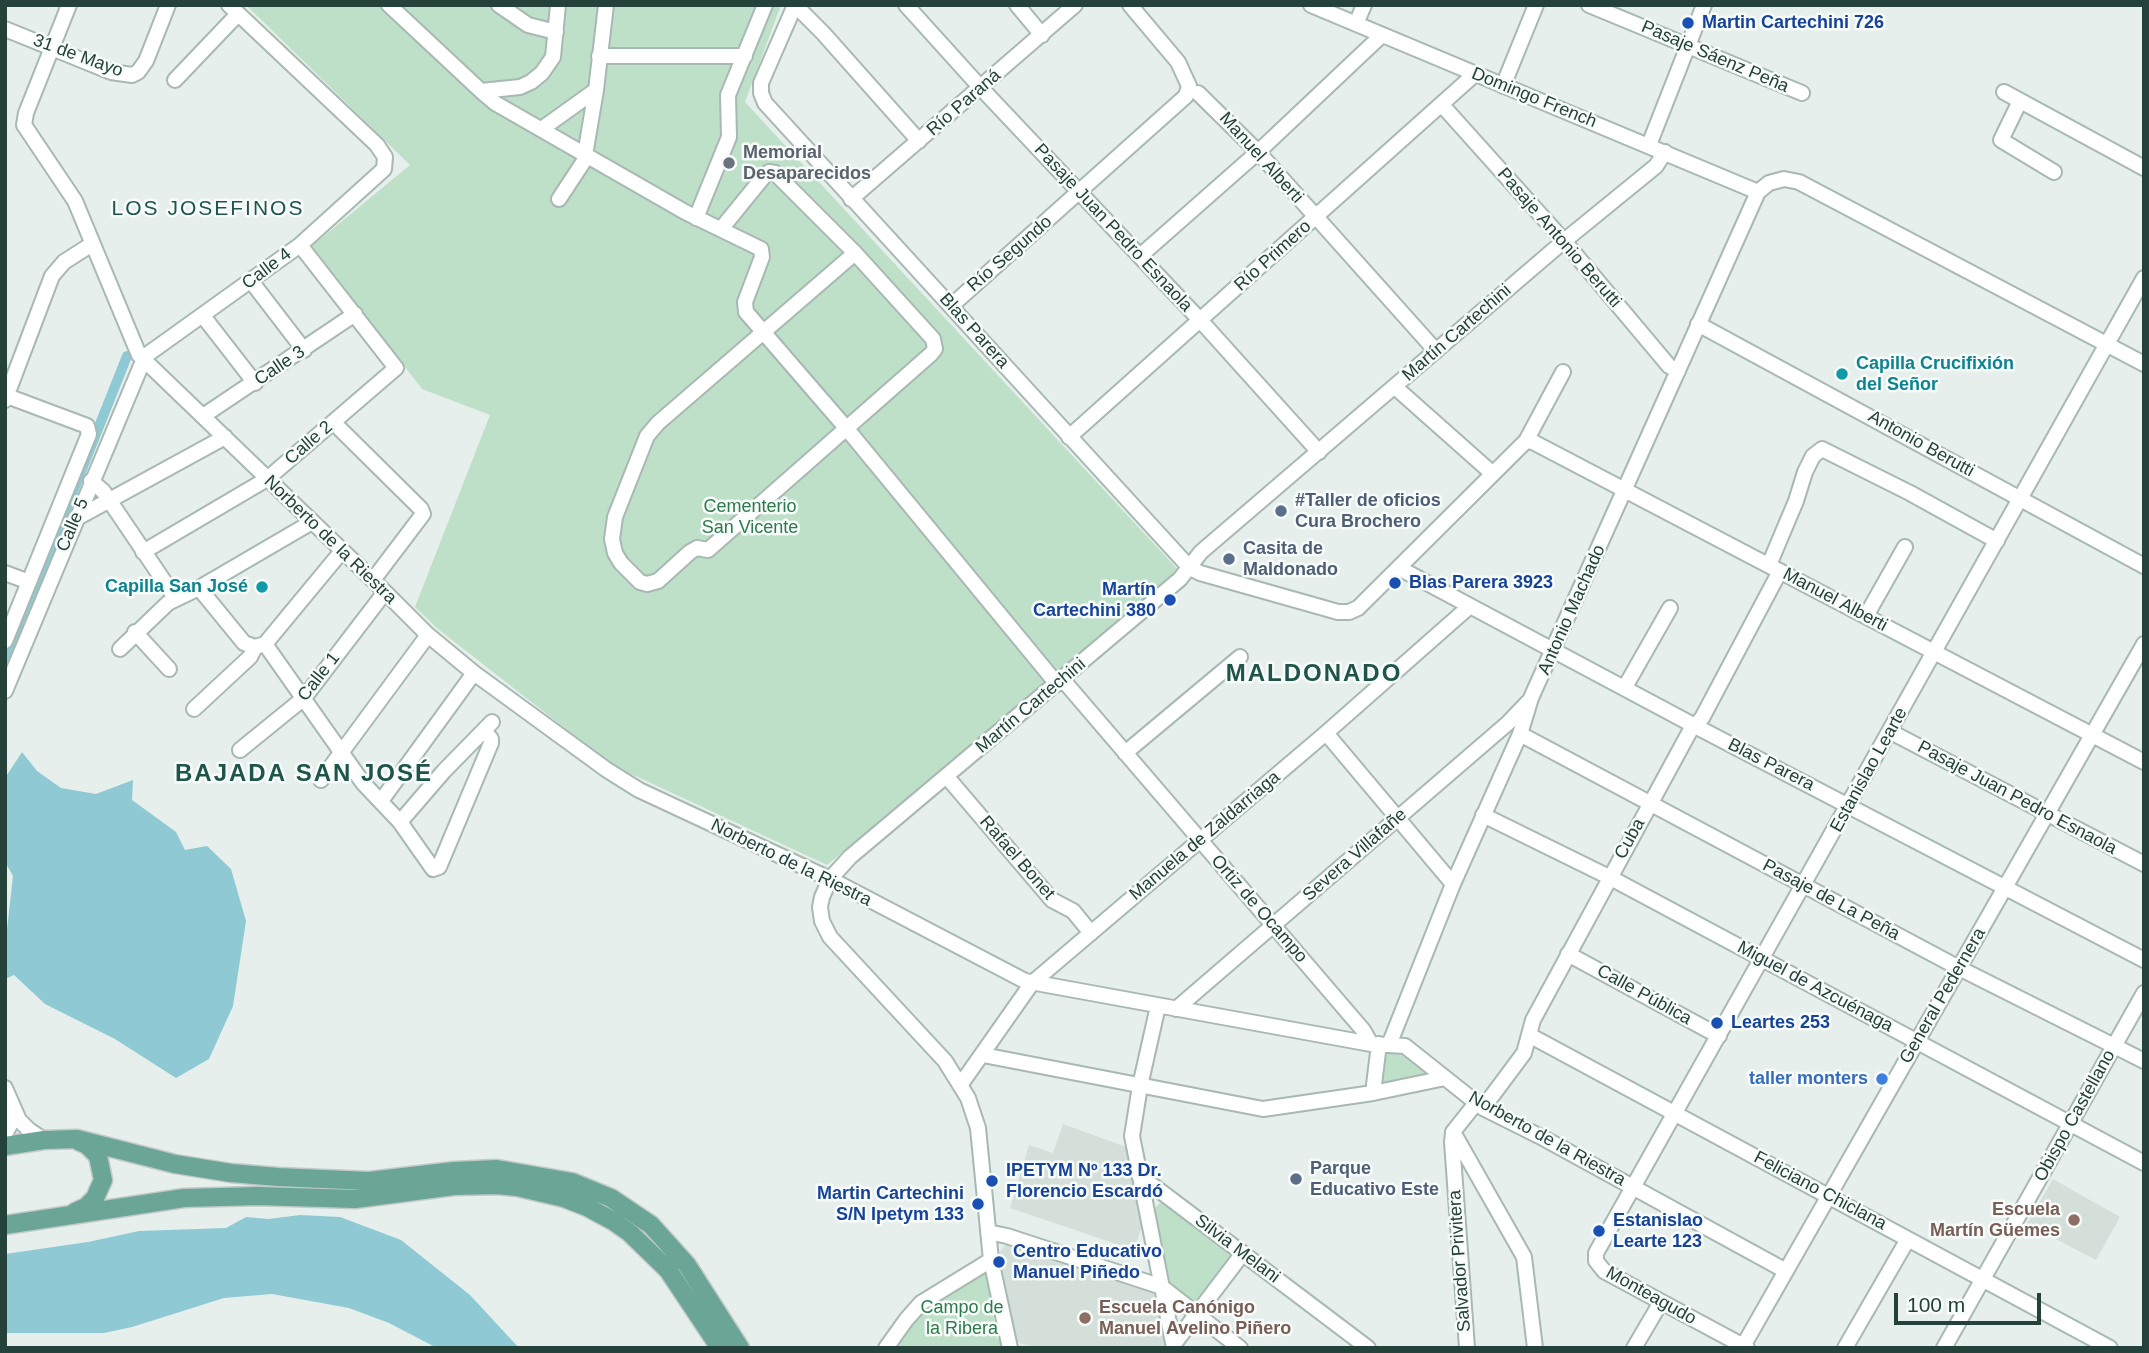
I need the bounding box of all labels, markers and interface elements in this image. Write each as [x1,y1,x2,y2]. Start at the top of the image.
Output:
place label: Martin Cartechini 726 [1702,12,1884,34]
marker: Martin Cartechini 726 [1680,15,1696,31]
street label: Pasaje Sáenz Peña [1638,16,1792,98]
street label: 31 de Mayo [30,30,126,82]
street label: Domingo French [1468,63,1600,133]
street label: Río Paraná [923,65,1005,141]
street label: Manuel Alberti [1214,108,1308,208]
street label: Pasaje Juan Pedro Esnaola [1029,139,1197,317]
place label: Memorial Desaparecidos [743,142,871,184]
marker: Memorial Desaparecidos [721,155,737,171]
street label: Pasaje Antonio Berutti [1492,164,1626,312]
district label: LOS JOSEFINOS [113,196,303,222]
street label: Río Segundo [963,211,1057,297]
street label: Río Primero [1230,216,1316,296]
street label: Calle 4 [238,244,296,294]
street label: Martín Cartechini [1398,280,1516,386]
street label: Blas Parera [935,289,1013,373]
street label: Calle 3 [251,341,309,391]
place label: Capilla Crucifixión del Señor [1856,353,2014,396]
marker: Capilla Crucifixión del Señor [1834,366,1850,382]
street label: Antonio Berutti [1864,406,1978,482]
street label: Calle 2 [281,416,337,470]
street label: Norberto de la Riestra [259,471,401,609]
place label: #Taller de oficios Cura Brochero [1295,490,1441,532]
street label: Calle 5 [52,495,94,555]
park label: Cementerio San Vicente [702,496,798,538]
marker: #Taller de oficios Cura Brochero [1273,503,1289,519]
place label: Casita de Maldonado [1243,538,1338,580]
street label: Antonio Machado [1534,542,1610,678]
marker: Casita de Maldonado [1221,551,1237,567]
street label: Manuel Alberti [1779,563,1891,637]
place label: Blas Parera 3923 [1409,572,1553,594]
marker: Blas Parera 3923 [1387,575,1403,591]
place label: Capilla San José [105,576,248,598]
marker: Capilla San José [254,579,270,595]
place label: Martín Cartechini 380 [1033,579,1156,622]
marker: Martín Cartechini 380 [1162,592,1178,608]
street label: Calle 1 [293,648,345,706]
street label: Martín Cartechini [972,654,1090,758]
district label: MALDONADO [1227,660,1401,688]
street label: Estanislao Learte [1826,704,1912,836]
street label: Blas Parera [1724,734,1818,796]
street label: Pasaje Juan Pedro Esnaola [1914,736,2120,860]
district label: BAJADA SAN JOSÉ [177,760,431,788]
street label: Manuela de Zaldarriaga [1125,767,1285,905]
street label: Severa Villafañe [1299,804,1411,906]
street label: Rafael Bonet [975,812,1059,904]
street label: Norberto de la Riestra [707,815,875,911]
street label: Cuba [1610,815,1650,863]
street label: Ortiz de Ocampo [1206,851,1312,967]
street label: Pasaje de La Peña [1759,855,1903,945]
street label: General Pedernera [1895,924,1991,1068]
street label: Miguel de Azcuénaga [1734,937,1896,1037]
street label: Calle Pública [1593,960,1695,1030]
place label: Leartes 253 [1731,1012,1830,1034]
marker: Leartes 253 [1709,1015,1725,1031]
street label: Obispo Castellano [2030,1046,2120,1186]
place label: taller monters [1749,1068,1868,1090]
marker: taller monters [1874,1071,1890,1087]
street label: Norberto de la Riestra [1465,1087,1629,1191]
street label: Feliciano Chiclana [1750,1147,1890,1235]
place label: Parque Educativo Este [1310,1158,1439,1200]
place label: IPETYM Nº 133 Dr. Florencio Escardó [1006,1160,1163,1202]
marker: Parque Educativo Este [1288,1171,1304,1187]
marker: IPETYM Nº 133 Dr. Florencio Escardó [984,1173,1000,1189]
place label: Martin Cartechini S/N Ipetym 133 [817,1183,964,1226]
street label: Salvador Privitera [1444,1189,1476,1333]
marker: Martin Cartechini S/N Ipetym 133 [970,1196,986,1212]
place label: Escuela Martín Güemes [1930,1199,2060,1242]
street label: Silvia Melani [1190,1210,1284,1288]
place label: Estanislao Learte 123 [1613,1210,1703,1252]
marker: Escuela Martín Güemes [2066,1212,2082,1228]
marker: Estanislao Learte 123 [1591,1223,1607,1239]
place label: Centro Educativo Manuel Piñedo [1013,1241,1162,1284]
marker: Centro Educativo Manuel Piñedo [991,1254,1007,1270]
street label: Monteagudo [1602,1262,1700,1330]
scale bar [1897,1280,2044,1324]
text: 100 m [1907,1293,1965,1316]
park label: Campo de la Ribera [920,1297,1004,1340]
place label: Escuela Canónigo Manuel Avelino Piñero [1099,1297,1291,1340]
marker: Escuela Canónigo Manuel Avelino Piñero [1077,1310,1093,1326]

